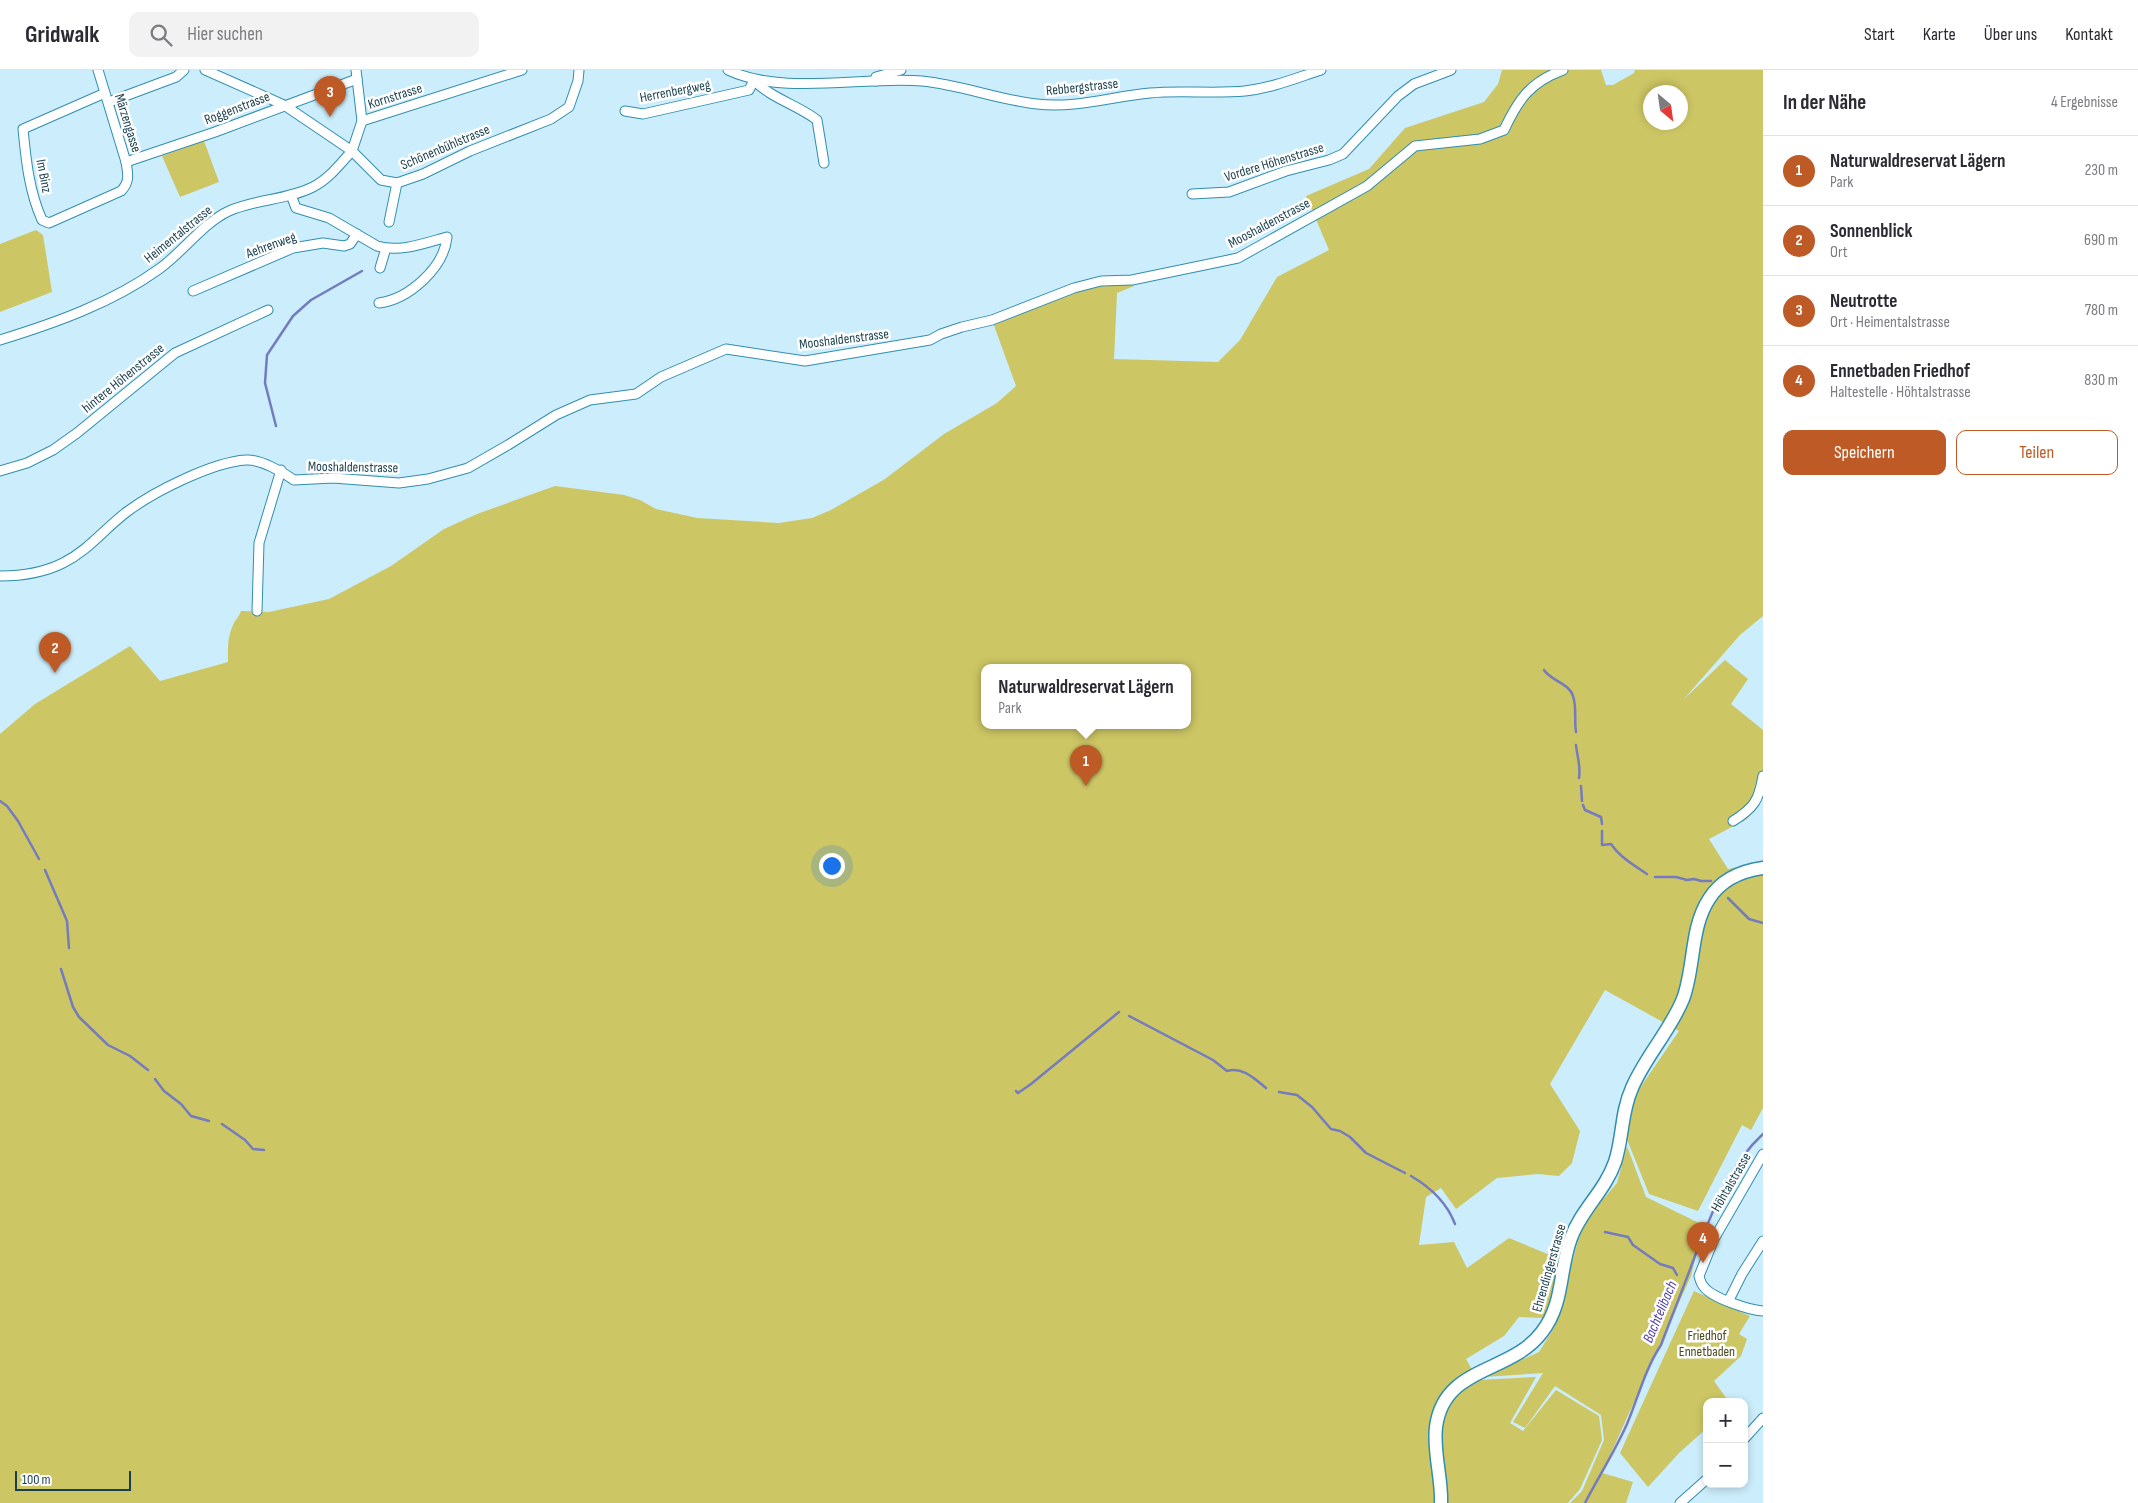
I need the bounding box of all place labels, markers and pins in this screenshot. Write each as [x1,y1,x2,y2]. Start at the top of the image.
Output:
pin: 3 [314,76,346,117]
pin: 2 [39,632,71,673]
pin: 1 [1070,745,1102,786]
pin: 4 [1687,1222,1719,1263]

